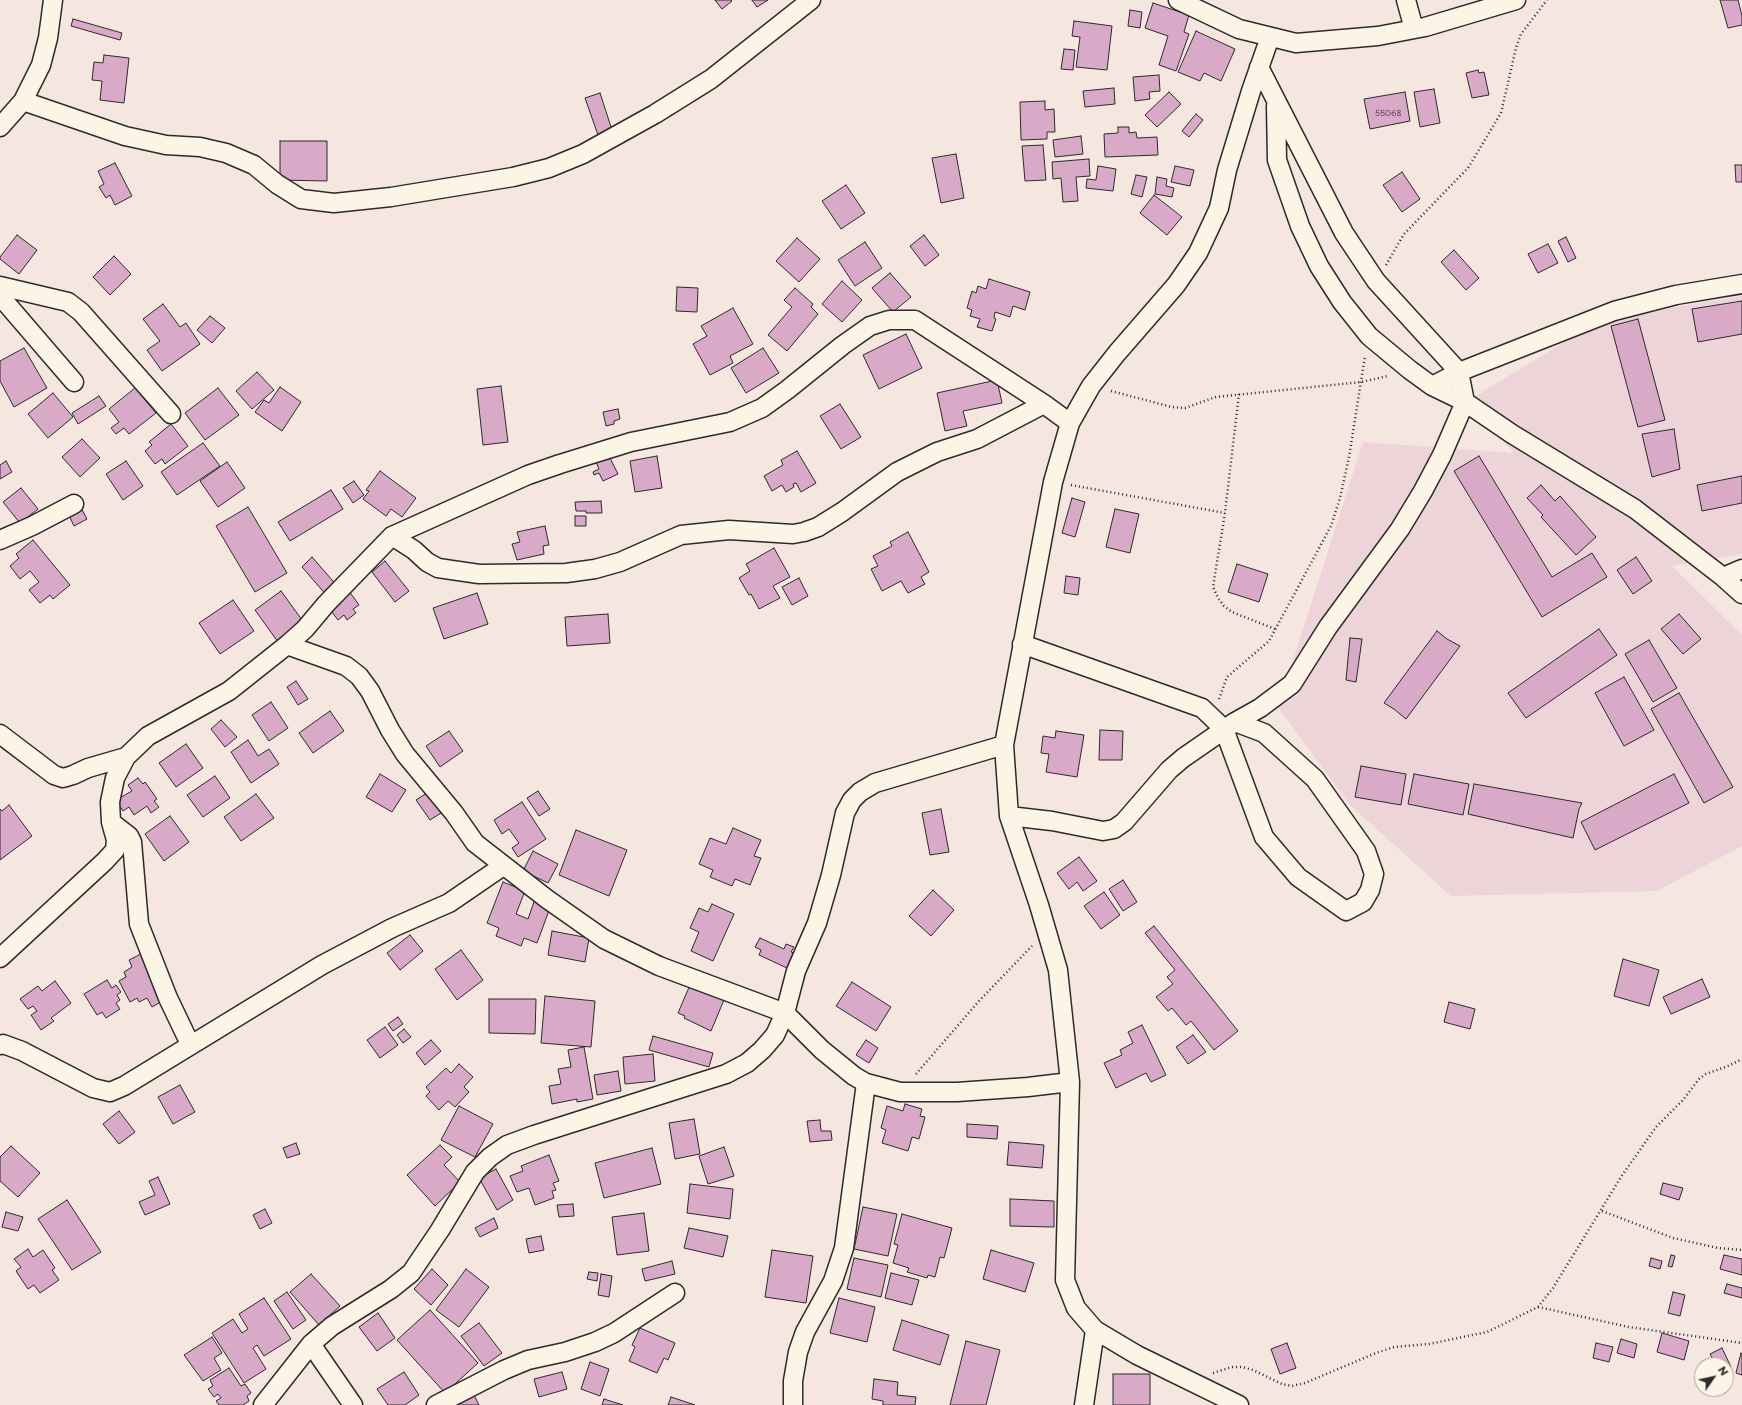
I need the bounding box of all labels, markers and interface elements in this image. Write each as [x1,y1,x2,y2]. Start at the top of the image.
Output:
house number: 55068 [1375,109,1401,119]
north arrow [1694,1357,1734,1397]
text: N [1714,1362,1733,1379]

